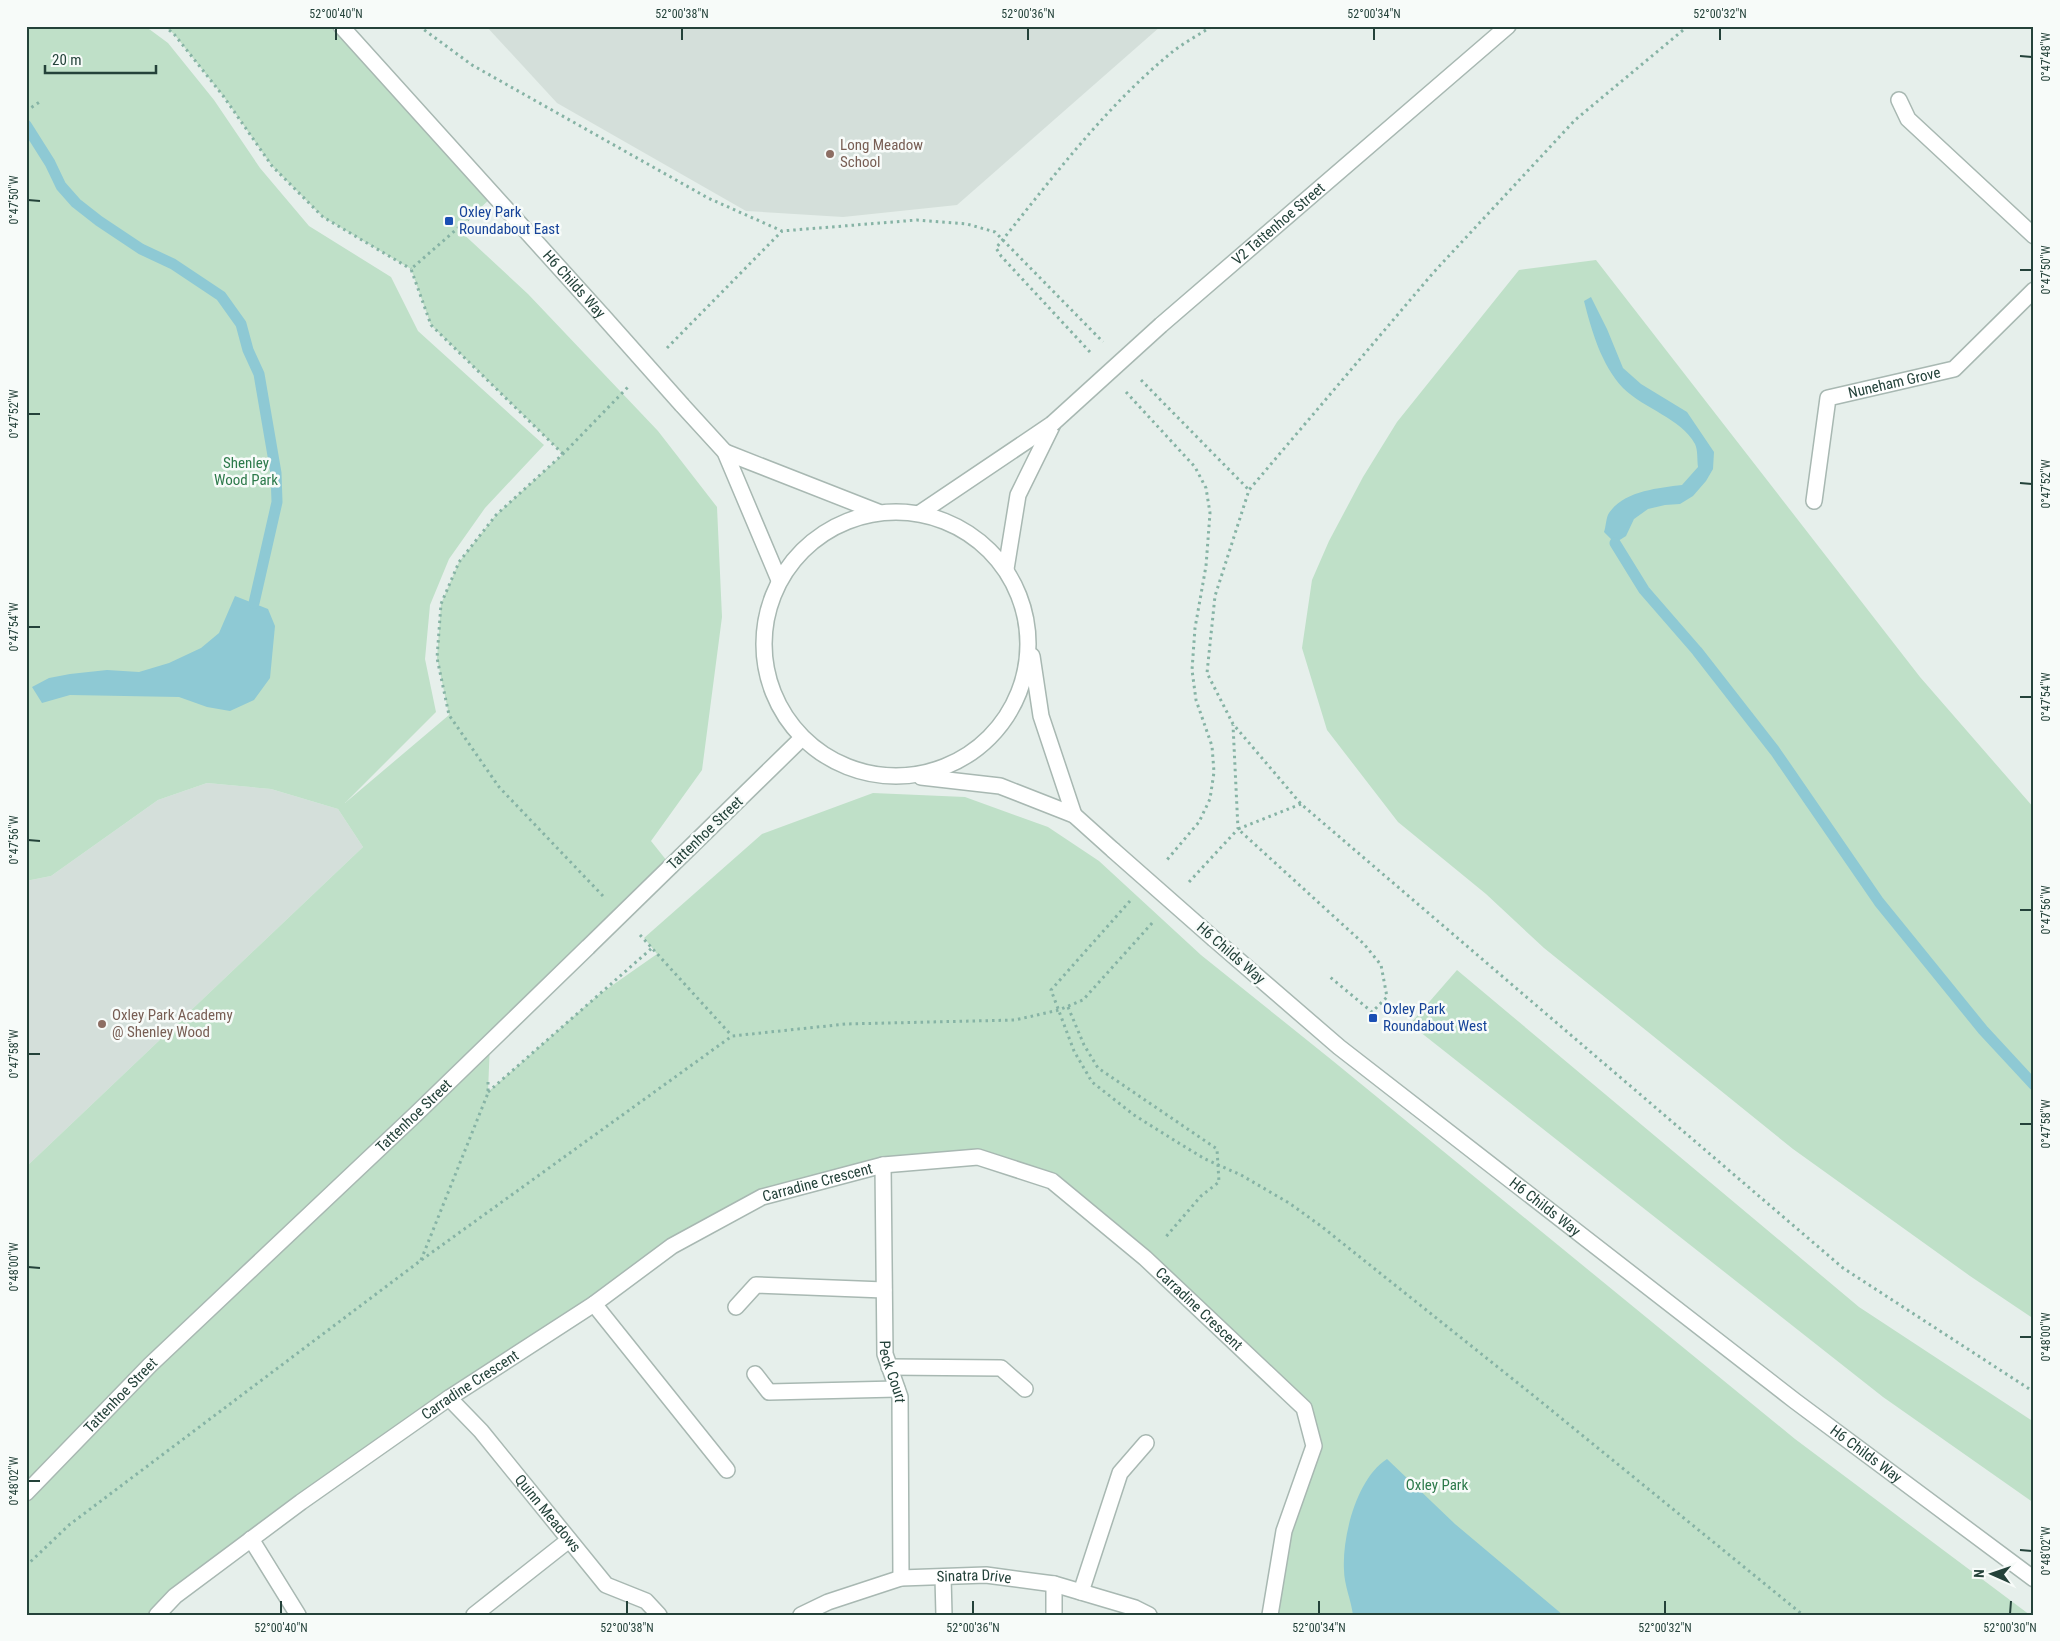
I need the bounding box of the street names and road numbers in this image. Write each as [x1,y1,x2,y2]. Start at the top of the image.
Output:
street label: V2 Tattenhoe Street [1228,179,1329,269]
street label: H6 Childs Way [539,247,609,322]
street label: Nuneham Grove [1846,363,1942,402]
street label: Tattenhoe Street [664,793,746,873]
street label: H6 Childs Way [1193,918,1269,988]
street label: Tattenhoe Street [372,1076,455,1156]
street label: Carradine Crescent [760,1159,874,1205]
street label: H6 Childs Way [1506,1174,1584,1240]
street label: Carradine Crescent [1152,1264,1246,1354]
street label: Peck Court [876,1340,909,1403]
street label: Carradine Crescent [418,1346,522,1424]
street label: Tattenhoe Street [80,1354,161,1437]
street label: H6 Childs Way [1826,1421,1906,1487]
street label: Quinn Meadows [511,1471,585,1556]
street label: Sinatra Drive [936,1566,1013,1587]

